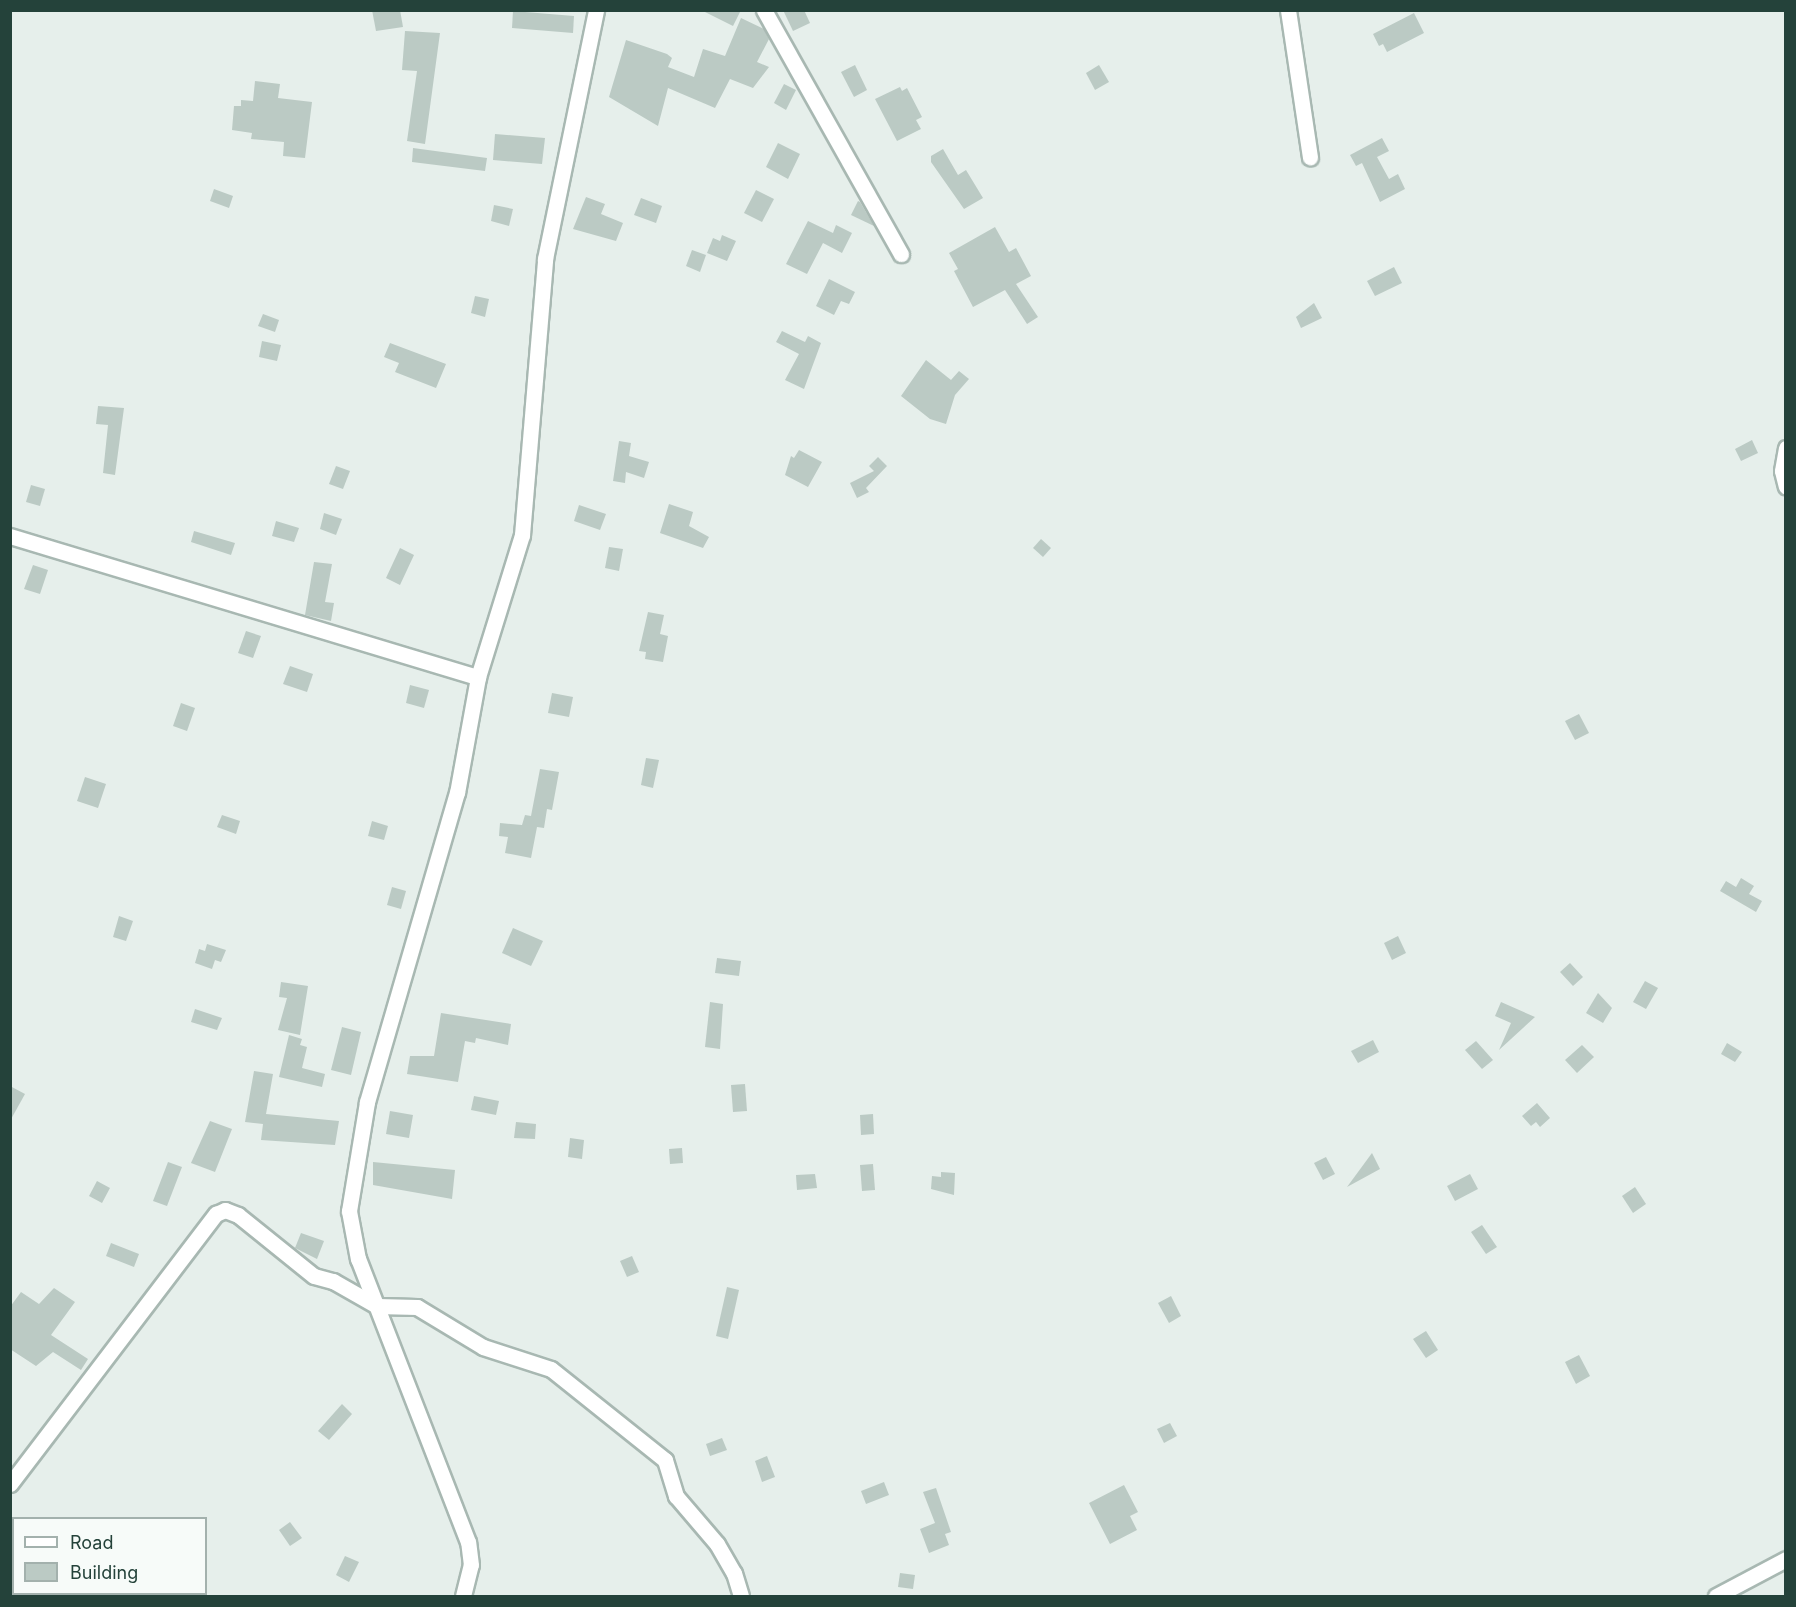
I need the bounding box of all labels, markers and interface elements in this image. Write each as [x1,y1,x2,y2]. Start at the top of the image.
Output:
legend [12,1517,207,1595]
text: Road [70,1532,113,1553]
text: Building [70,1562,138,1583]

